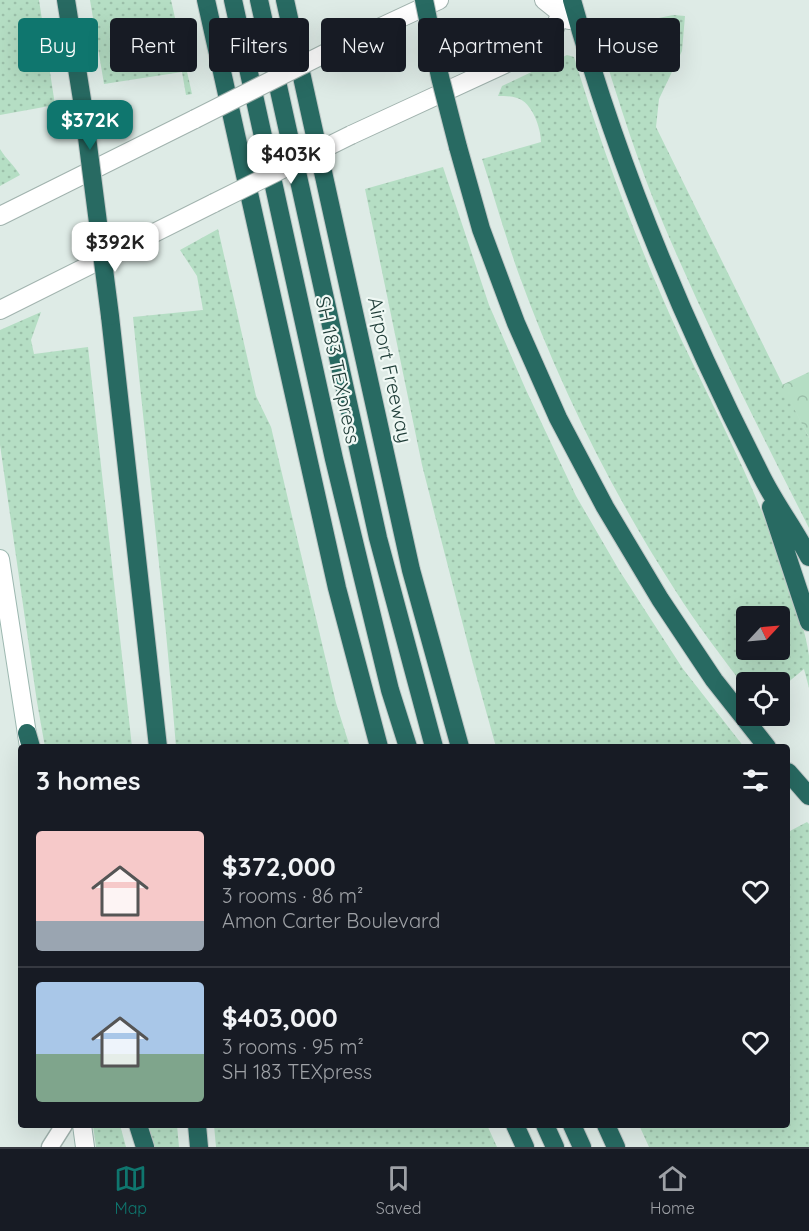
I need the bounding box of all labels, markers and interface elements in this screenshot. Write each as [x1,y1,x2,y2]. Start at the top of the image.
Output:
chip: Buy [18,18,98,72]
chip: Rent [110,18,197,72]
chip: Filters [209,18,309,72]
chip: New [321,18,406,72]
chip: Apartment [418,18,564,72]
chip: House [576,18,680,72]
pin: $372K [48,100,132,151]
text: $372K [61,107,119,132]
pin: $403K [249,134,333,185]
text: $403K [261,141,321,166]
pin: $392K [73,222,157,273]
text: $392K [86,229,144,254]
street label: SH 183 TEXpress [311,294,366,446]
street label: Airport Freeway [363,295,418,445]
north arrow [736,606,790,660]
map controls [736,606,790,726]
button: locate [736,672,790,726]
text: 3 homes [36,764,141,797]
icon: filters [739,764,772,797]
text: $372,000 [222,850,336,883]
icon: home [84,855,156,927]
icon: heart [739,875,772,908]
text: 3 rooms · 86 m² [222,883,363,908]
text: Amon Carter Boulevard [222,908,440,933]
text: $403,000 [222,1001,338,1034]
icon: home [84,1006,156,1078]
icon: heart [739,1026,772,1059]
text: 3 rooms · 95 m² [222,1034,364,1059]
text: SH 183 TEXpress [222,1059,372,1084]
tab: Map [114,1162,147,1218]
tab: Saved [376,1162,421,1218]
tab: Home [650,1162,695,1218]

